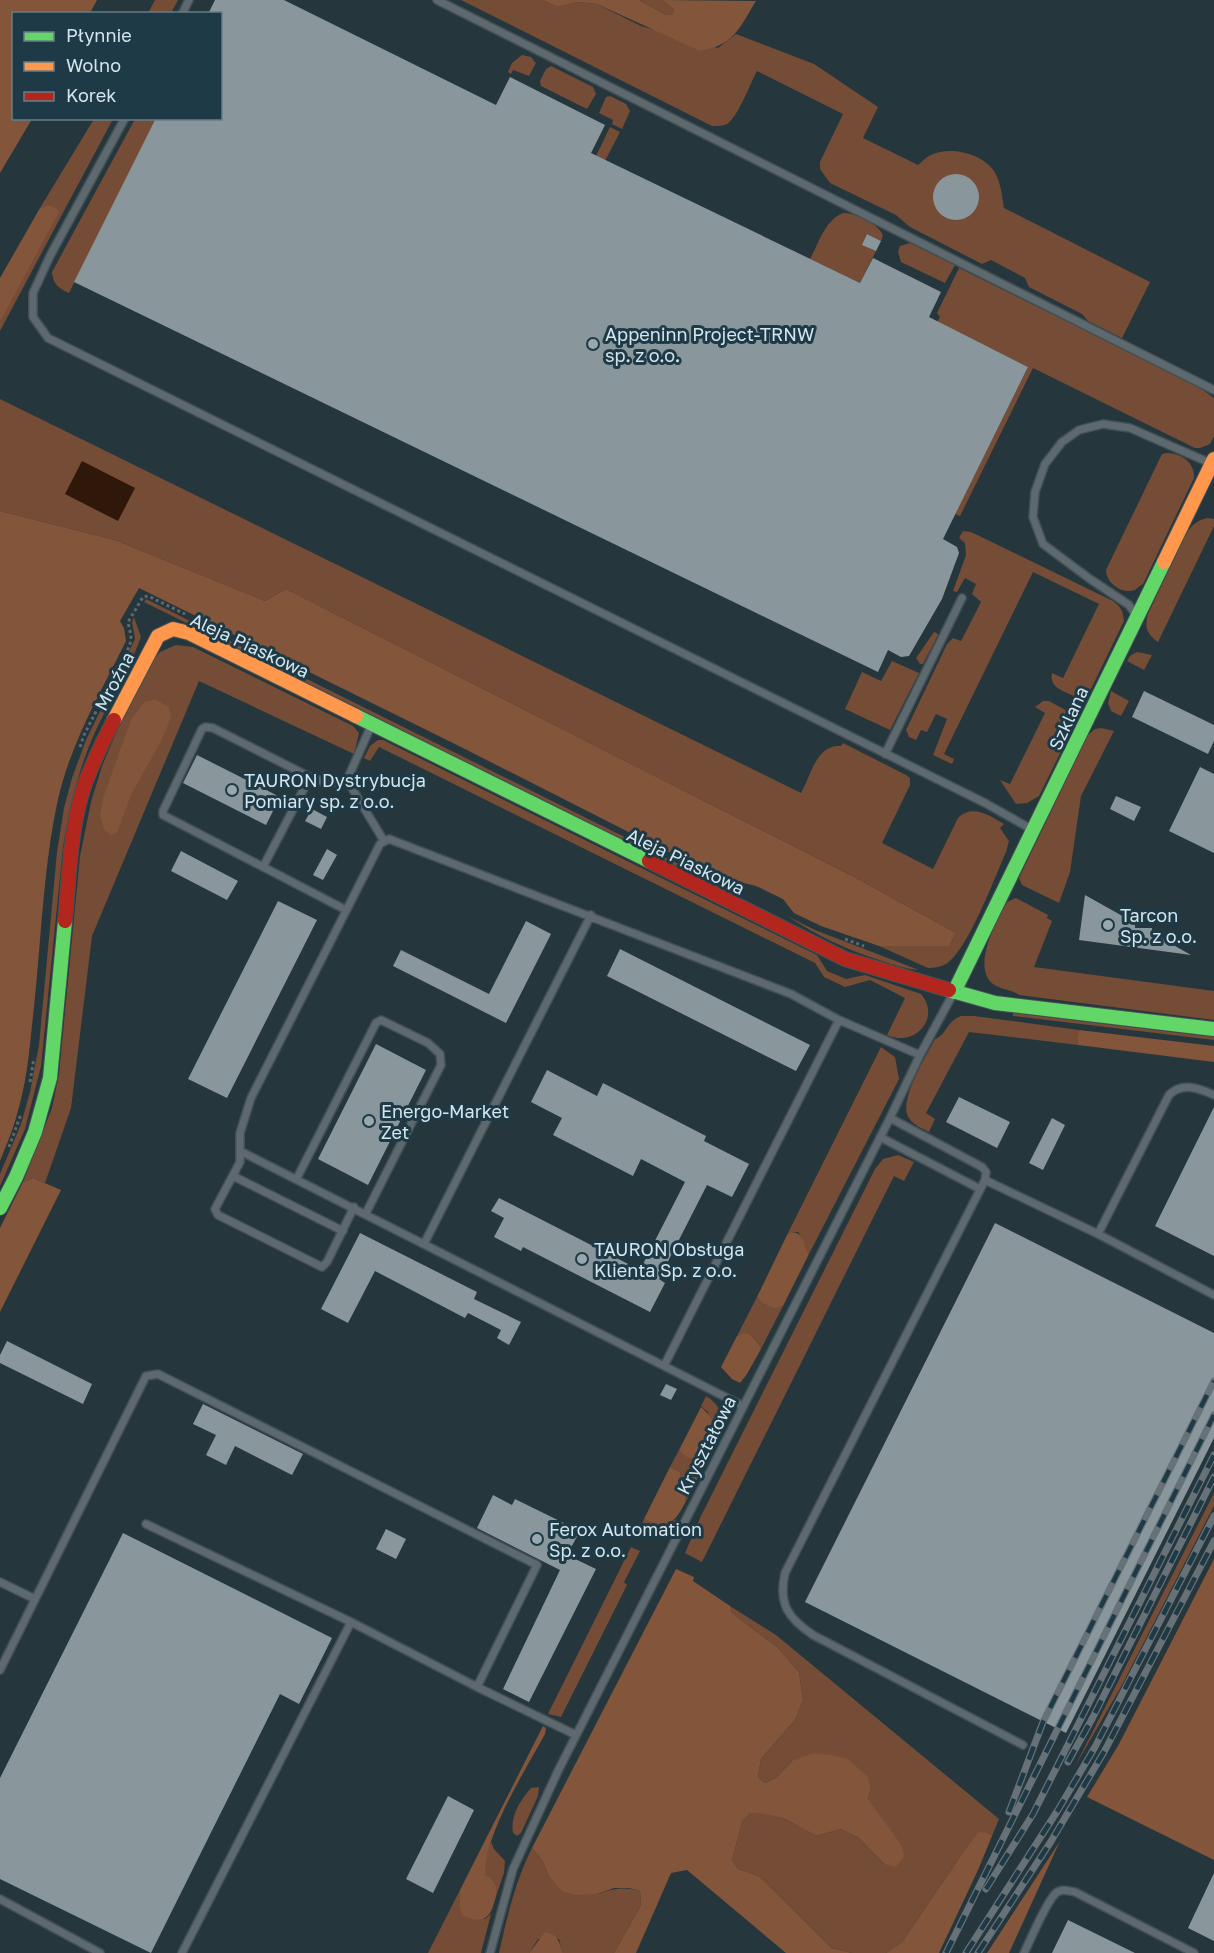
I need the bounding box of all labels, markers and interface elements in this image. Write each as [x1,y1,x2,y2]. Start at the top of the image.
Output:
legend [12,12,222,120]
text: Płynnie [66,24,132,46]
text: Wolno [66,54,121,76]
text: Korek [66,84,116,106]
place label: Appeninn Project-TRNW sp. z o.o. [605,323,814,366]
marker: Appeninn Project-TRNW sp. z o.o. [586,337,600,351]
street label: Aleja Piaskowa [187,608,313,682]
street label: Mroźna [89,648,139,714]
street label: Szklana [1044,683,1092,753]
place label: TAURON Dystrybucja Pomiary sp. z o.o. [244,769,426,812]
marker: TAURON Dystrybucja Pomiary sp. z o.o. [225,783,239,797]
street label: Aleja Piaskowa [623,823,749,899]
place label: Tarcon Sp. z o.o. [1120,904,1197,947]
marker: Tarcon Sp. z o.o. [1101,918,1115,932]
place label: Energo-Market Zet [381,1100,509,1143]
marker: Energo-Market Zet [362,1114,376,1128]
place label: TAURON Obsługa Klienta Sp. z o.o. [594,1238,744,1281]
marker: TAURON Obsługa Klienta Sp. z o.o. [575,1252,589,1266]
street label: Kryształowa [672,1392,740,1498]
place label: Ferox Automation Sp. z o.o. [549,1518,702,1561]
marker: Ferox Automation Sp. z o.o. [530,1532,544,1546]

